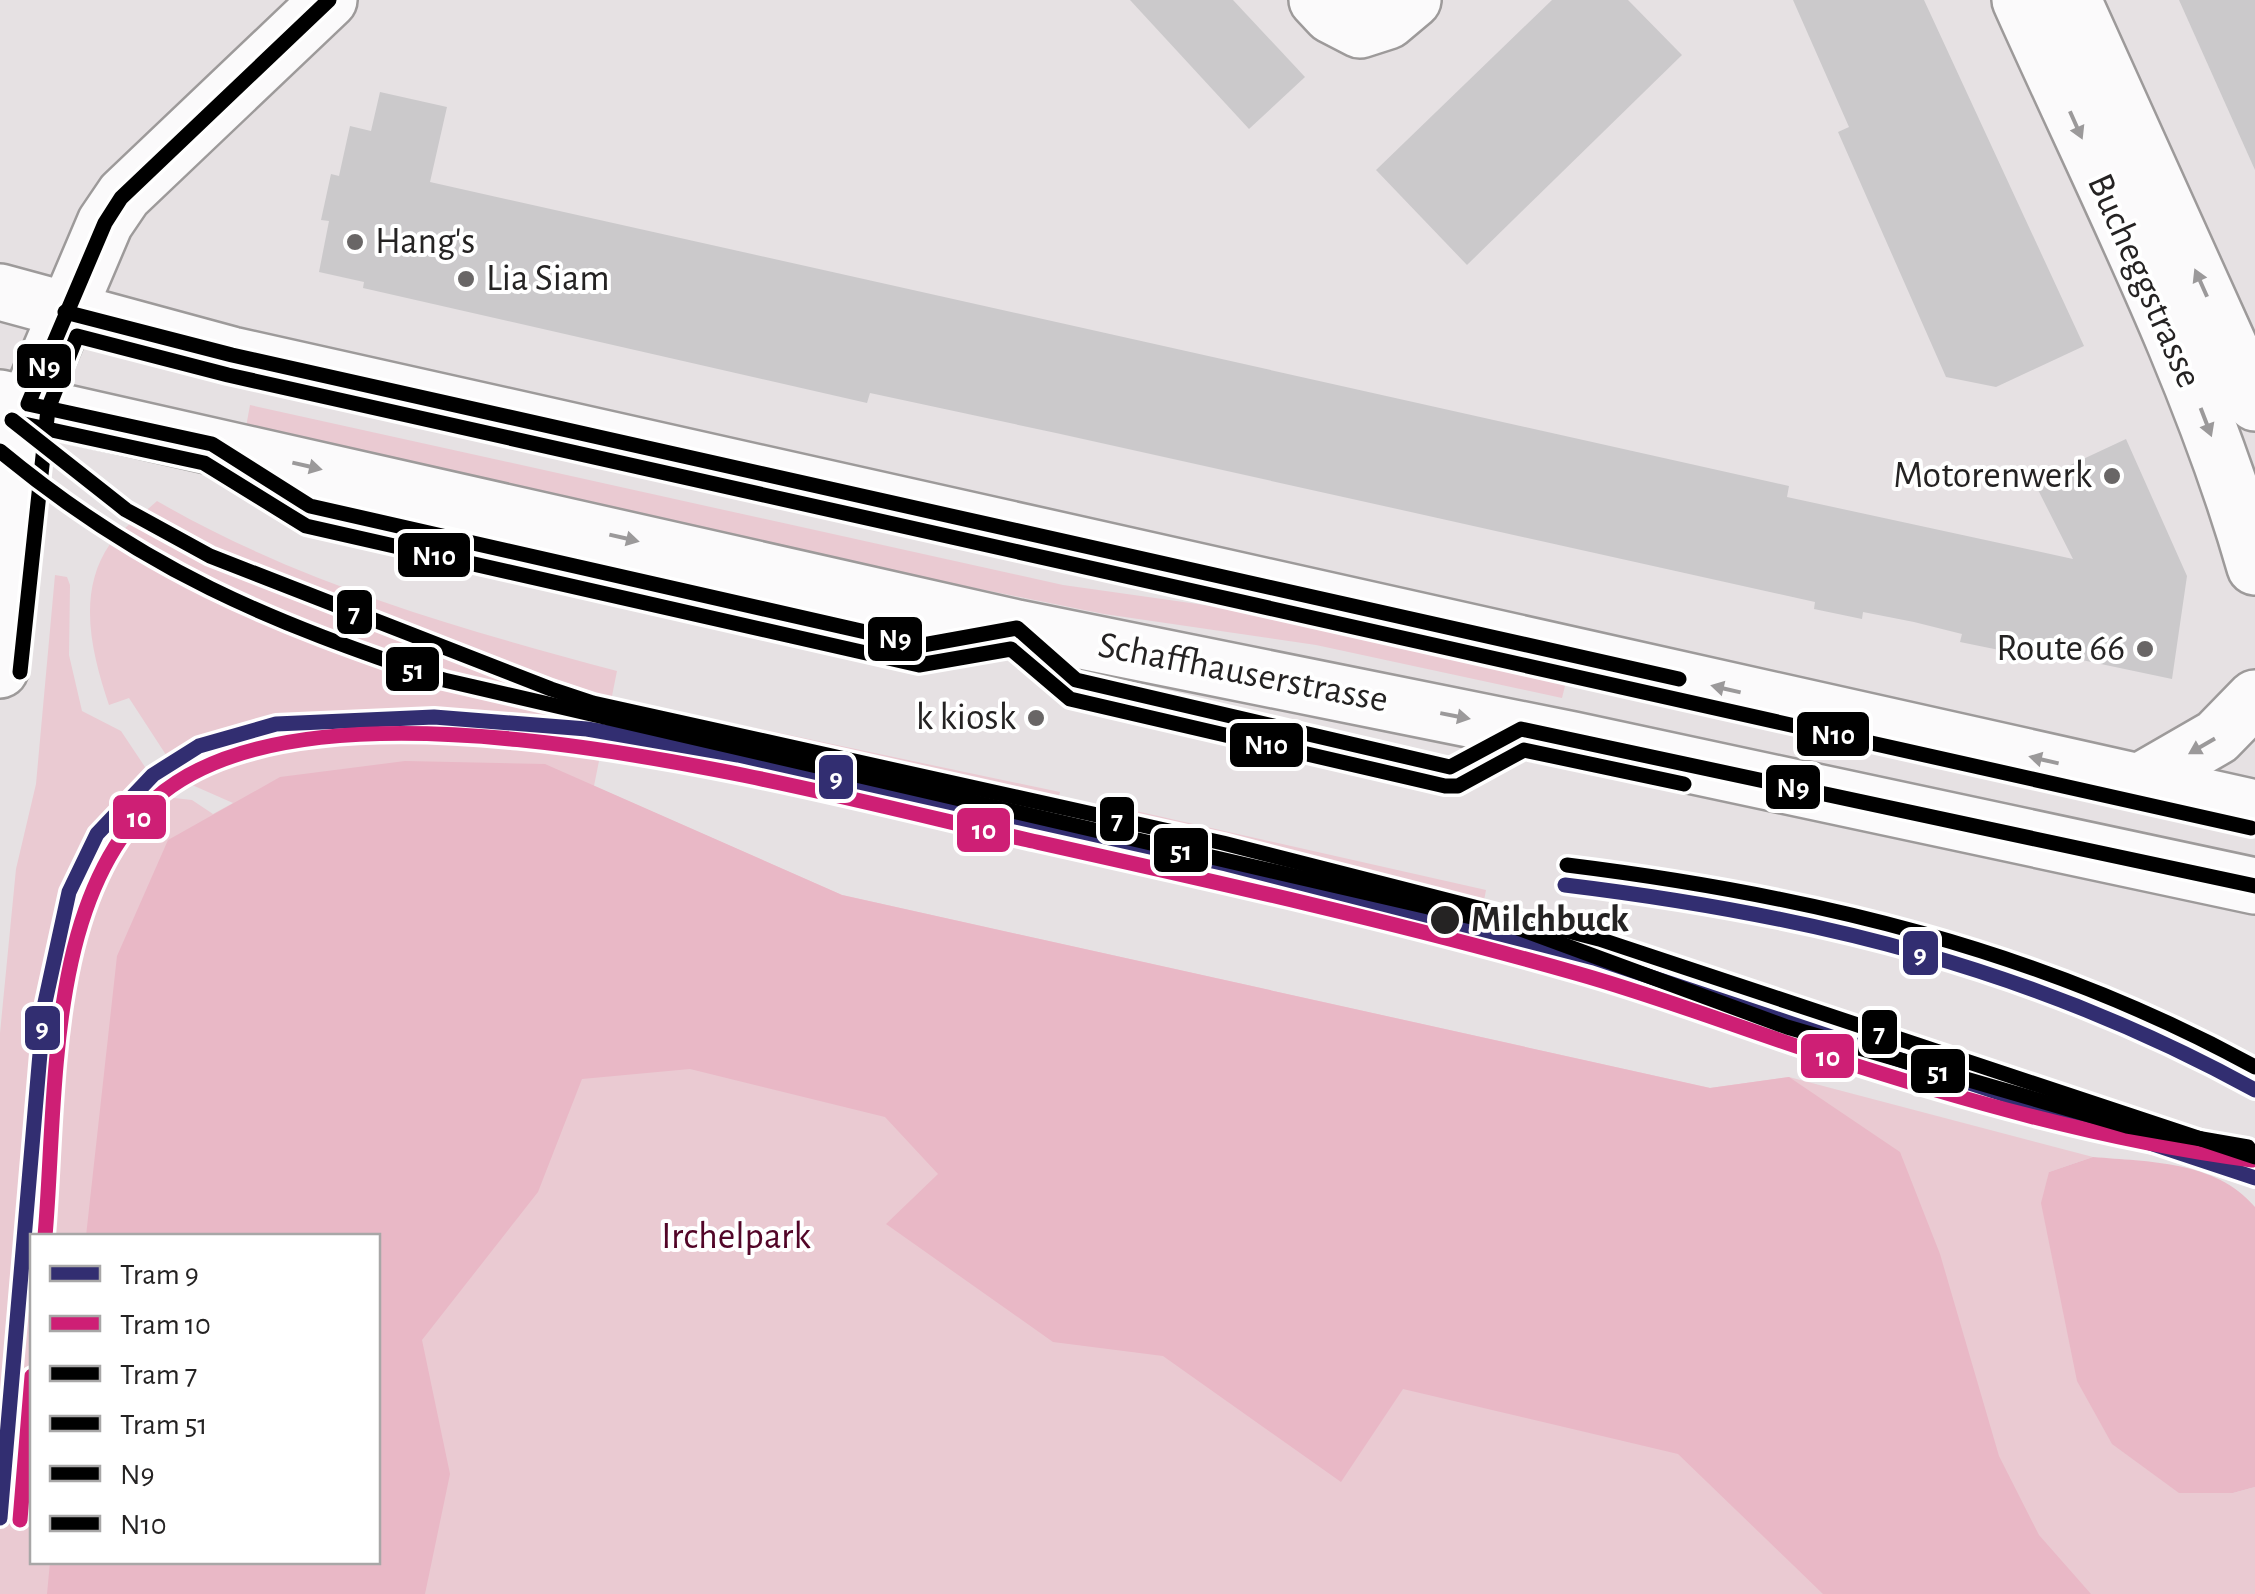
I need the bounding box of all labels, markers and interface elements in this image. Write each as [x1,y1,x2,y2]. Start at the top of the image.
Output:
one-way arrow [2067,111,2084,140]
street label: Bucheggstrasse [2080,168,2208,394]
place label: Hang's [375,223,475,261]
marker: Hang's [344,231,366,253]
place label: Lia Siam [486,260,610,298]
marker: Lia Siam [455,268,477,290]
one-way arrow [2192,268,2209,297]
line badge: N9 [15,342,73,390]
text: N9 [28,354,60,382]
one-way arrow [2198,408,2214,438]
place label: Motorenwerk [1893,457,2093,495]
one-way arrow [292,459,323,474]
marker: Motorenwerk [2101,465,2123,487]
line badge: N10 [396,531,472,579]
one-way arrow [609,531,640,546]
text: N10 [412,543,456,571]
line badge: 7 [335,588,374,636]
text: 7 [348,600,360,628]
line badge: N9 [866,615,924,663]
text: N9 [879,626,911,654]
street label: Schaffhauserstrasse [1095,626,1391,720]
place label: Route 66 [1996,630,2125,668]
marker: Route 66 [2134,638,2156,660]
line badge: 51 [384,645,441,693]
text: 51 [402,657,424,685]
one-way arrow [1710,681,1741,696]
place label: k kiosk [916,699,1017,737]
marker: k kiosk [1025,707,1047,729]
one-way arrow [1440,709,1471,724]
line badge: N10 [1795,710,1871,758]
line badge: N10 [1228,721,1305,769]
text: N10 [1811,722,1855,750]
text: N10 [1244,732,1288,760]
one-way arrow [2187,737,2216,754]
one-way arrow [2028,752,2059,767]
line badge: 9 [817,753,855,801]
line badge: N9 [1764,763,1822,811]
text: 9 [829,765,843,793]
text: N9 [1777,775,1809,803]
line badge: 10 [111,793,168,841]
line badge: 7 [1098,795,1136,843]
text: 10 [127,805,151,833]
line badge: 10 [955,806,1012,854]
text: 7 [1111,807,1123,835]
text: 10 [972,817,996,845]
line badge: 51 [1152,826,1210,874]
text: 51 [1170,838,1192,866]
place label: Milchbuck [1471,901,1629,939]
marker: Milchbuck [1428,903,1462,937]
line badge: 9 [1901,929,1940,977]
text: 9 [1913,941,1927,969]
line badge: 9 [23,1004,62,1052]
line badge: 7 [1860,1008,1899,1056]
text: 9 [35,1015,49,1043]
text: 7 [1873,1020,1885,1048]
line badge: 10 [1799,1032,1856,1080]
text: 10 [1816,1044,1840,1072]
line badge: 51 [1909,1047,1967,1095]
text: 51 [1927,1059,1949,1087]
park label: Irchelpark [661,1218,811,1256]
legend [30,1234,380,1564]
text: Tram 9 [120,1260,199,1290]
text: Tram 10 [120,1310,211,1340]
text: Tram 7 [120,1360,197,1390]
text: Tram 51 [120,1410,208,1440]
text: N9 [120,1460,155,1490]
text: N10 [120,1510,167,1540]

